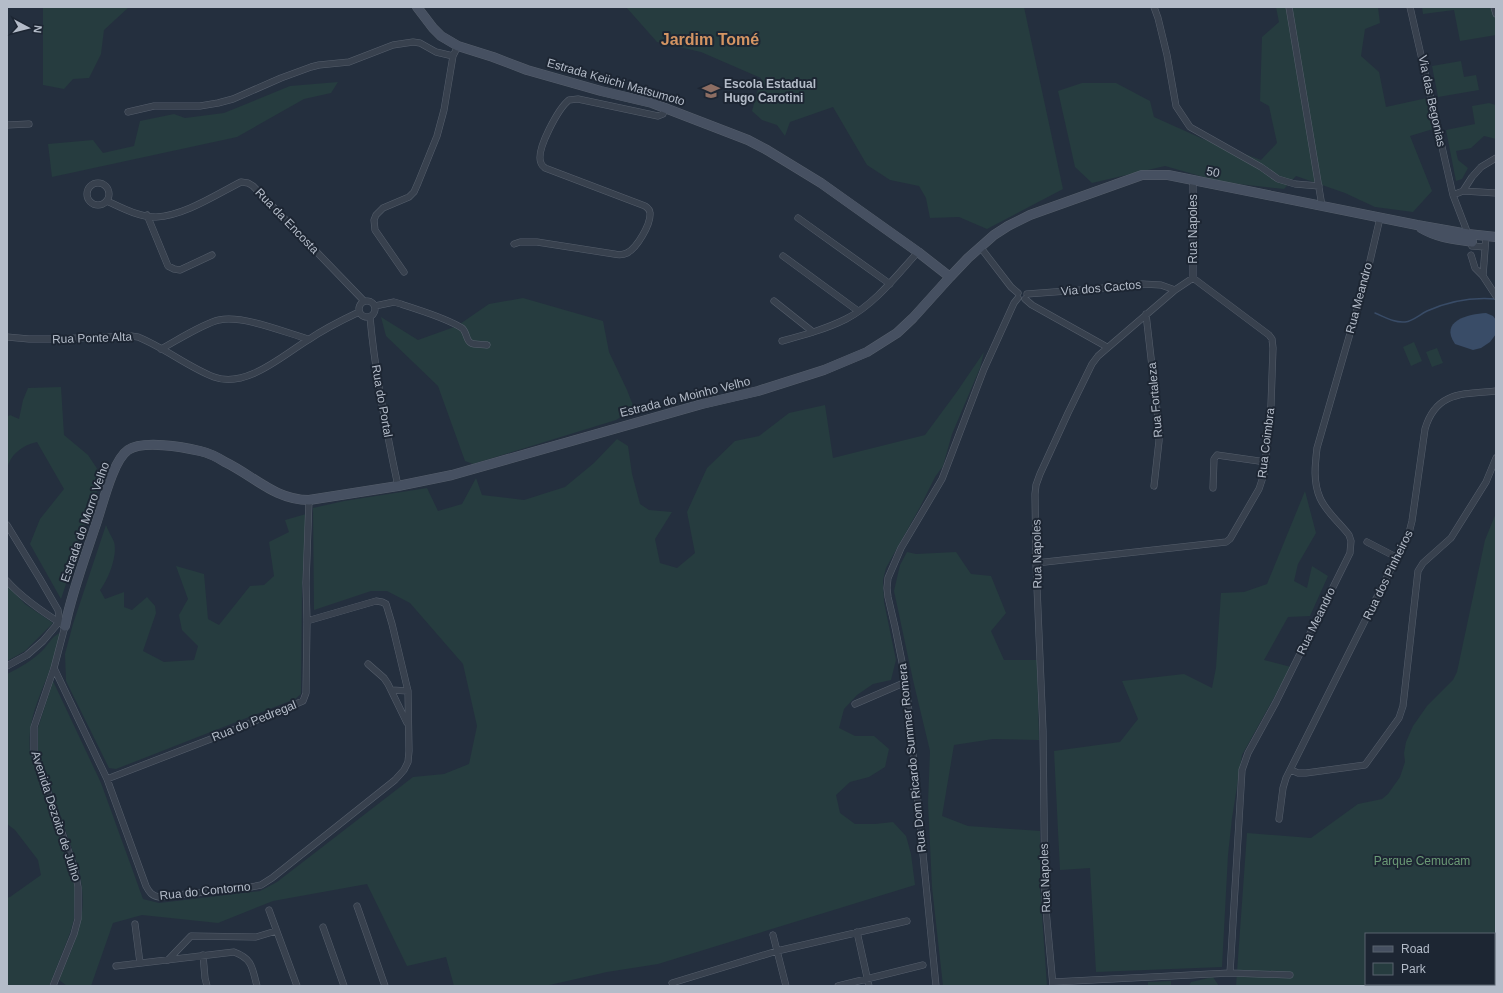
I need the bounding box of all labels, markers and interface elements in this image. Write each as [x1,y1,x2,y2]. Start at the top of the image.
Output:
north arrow [8,8,48,48]
text: N [31,25,44,34]
district label: Jardim Tomé [661,31,759,48]
street label: Via das Begonias [1415,54,1449,148]
street label: Estrada Keiichi Matsumoto [545,56,687,108]
place label: Escola Estadual Hugo Carotini [724,77,816,105]
school or university icon: Escola Estadual Hugo Carotini [701,81,721,101]
street label: 50 [1205,164,1221,180]
street label: Rua da Encosta [252,185,322,257]
street label: Rua Napoles [1186,194,1200,264]
street label: Rua Meandro [1343,261,1375,335]
street label: Via dos Cactos [1060,278,1142,298]
street label: Rua Ponte Alta [52,330,133,346]
street label: Rua Fortaleza [1145,362,1165,438]
street label: Rua do Portal [369,364,395,438]
street label: Estrada do Moinho Velho [618,374,752,420]
street label: Rua Coimbra [1255,407,1277,479]
street label: Estrada do Morro Velho [58,460,112,584]
street label: Rua Napoles [1029,519,1045,589]
street label: Rua dos Pinheiros [1360,528,1416,622]
street label: Rua Meandro [1294,585,1338,657]
street label: Rua Dom Ricardo Summer Romera [895,662,929,853]
street label: Rua do Pedregal [210,698,298,744]
street label: Avenida Dezoito de Julho [28,749,84,883]
street label: Rua Napoles [1037,843,1053,913]
park label: Parque Cemucam [1374,854,1470,868]
street label: Rua do Contorno [159,879,251,903]
legend [1365,933,1495,985]
text: Road [1401,942,1430,956]
text: Park [1401,962,1427,976]

